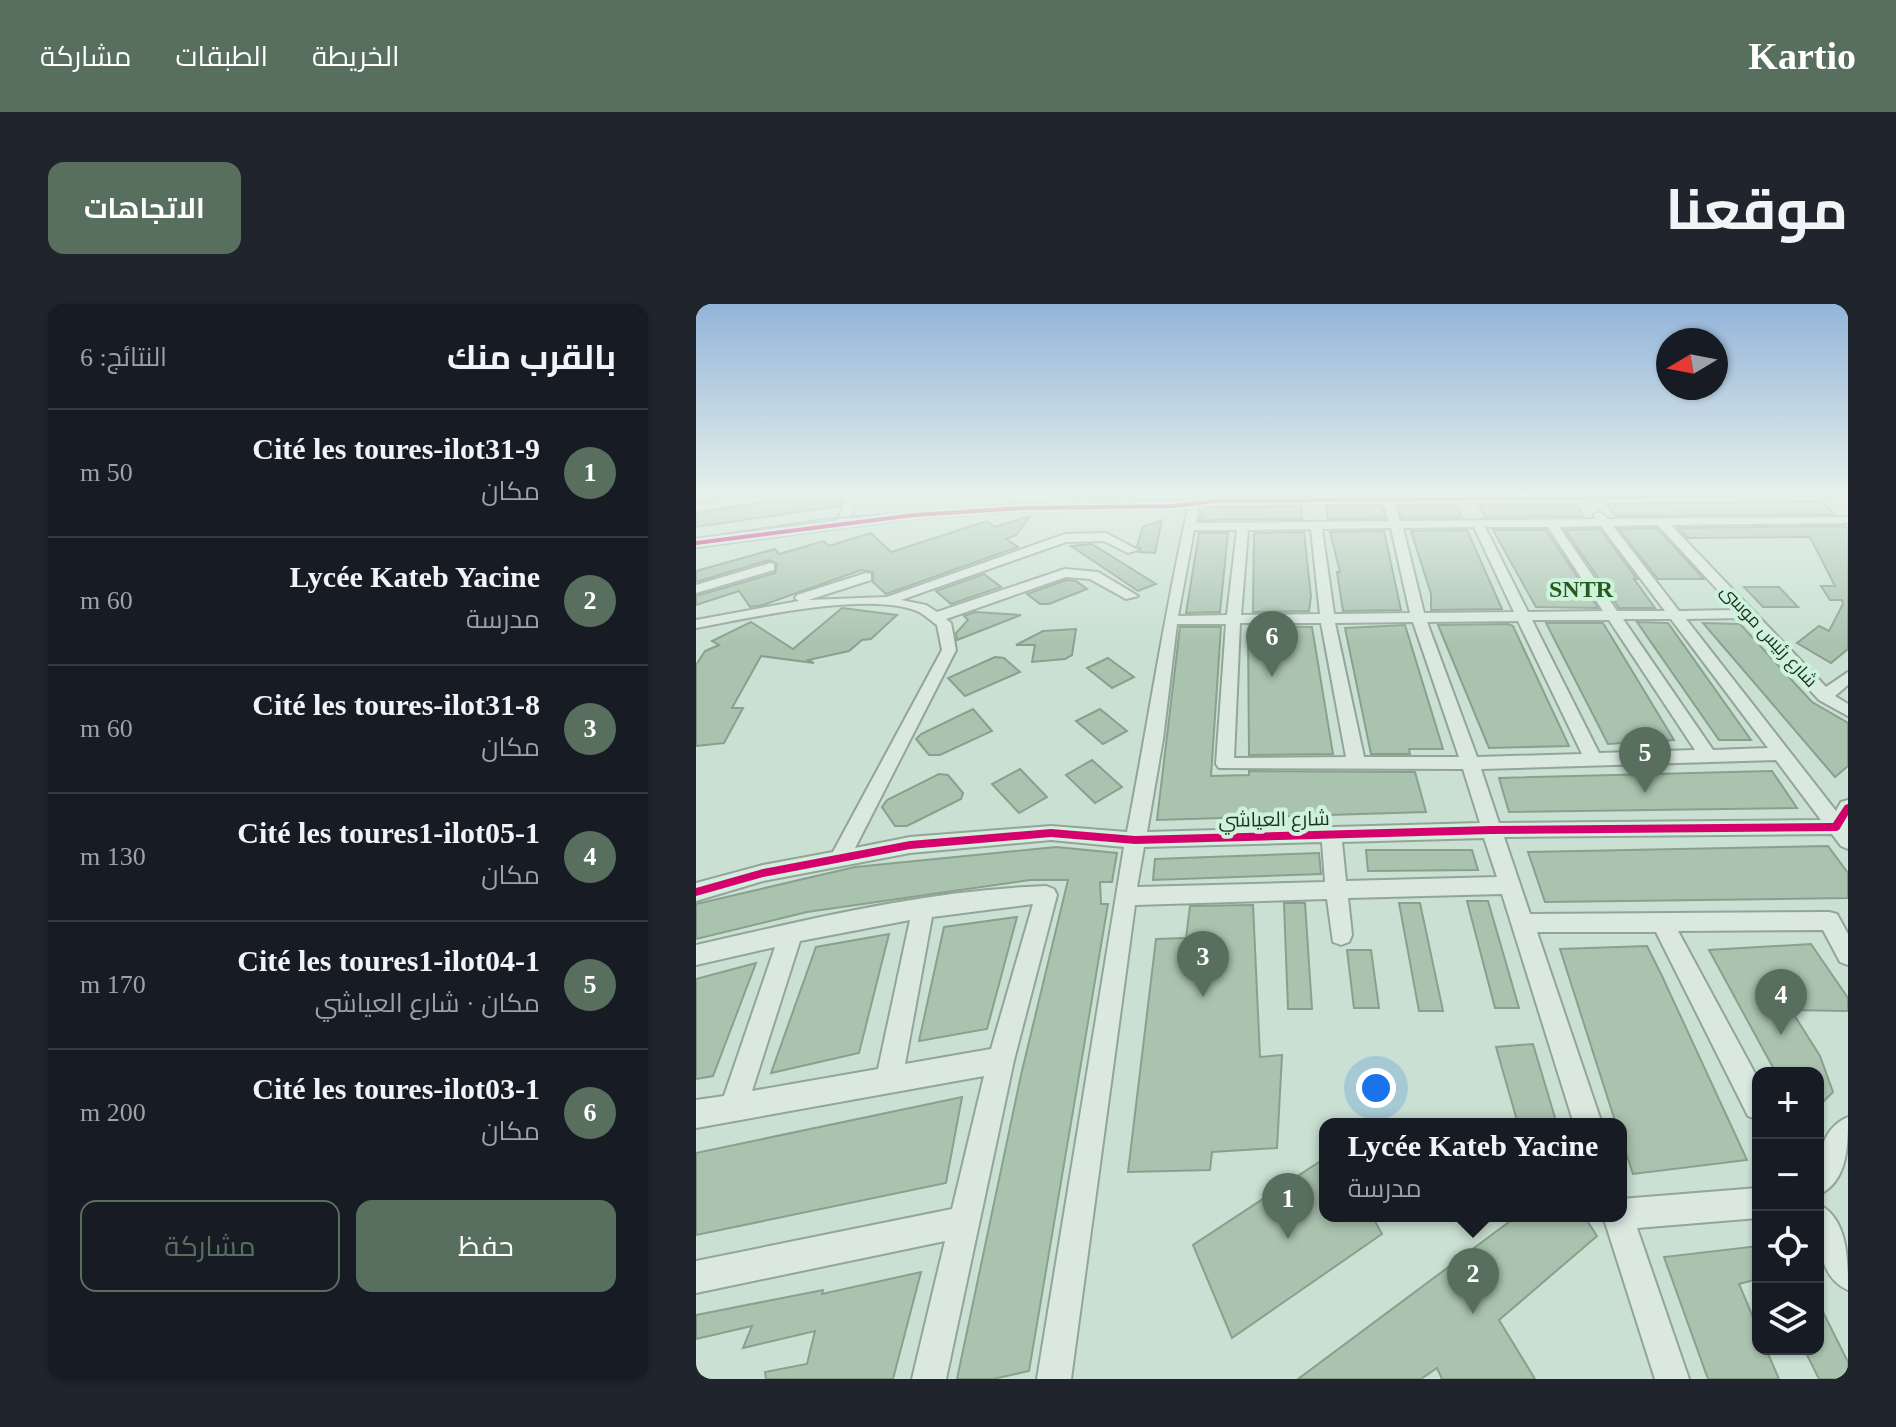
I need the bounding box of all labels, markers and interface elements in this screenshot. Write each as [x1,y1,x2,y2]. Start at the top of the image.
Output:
text: Kartio [1748,35,1856,77]
text: مشاركة [40,41,131,72]
text: الطبقات [175,41,268,72]
text: الخريطة [312,41,399,72]
button: الاتجاهات [48,162,241,254]
text: موقعنا [1665,179,1848,241]
north arrow [1656,328,1728,400]
text: بالقرب منك [447,339,616,376]
text: النتائج: 6 [80,343,167,372]
text: Cité les toures-ilot31-9 [252,432,540,465]
text: 50 m [80,458,133,487]
text: 1 [584,458,597,487]
text: مكان [481,477,540,506]
text: Lycée Kateb Yacine [289,560,540,593]
district label: SNTR [1549,576,1614,602]
street label: شارع رئيس موسى [1715,581,1821,693]
text: 60 m [80,586,133,615]
text: 2 [584,586,597,615]
text: مدرسة [466,605,540,634]
pin: 6 [1246,611,1298,677]
text: Cité les toures-ilot31-8 [252,688,540,721]
text: 60 m [80,714,133,743]
text: 3 [584,714,597,743]
pin: 5 [1619,727,1671,793]
text: مكان [481,733,540,762]
street label: شارع العياشي [1218,807,1330,835]
text: Cité les toures1-ilot05-1 [237,816,540,849]
text: 130 m [80,842,146,871]
text: 4 [584,842,597,871]
text: مكان [481,861,540,890]
pin: 3 [1177,931,1229,997]
text: Cité les toures1-ilot04-1 [237,944,540,977]
pin: 4 [1755,969,1807,1035]
text: 170 m [80,970,146,999]
text: 5 [584,970,597,999]
text: مكان · شارع العياشي [315,989,540,1018]
map controls [1752,1067,1824,1355]
button: + [1752,1067,1824,1139]
your location [1356,1068,1396,1108]
text: Cité les toures-ilot03-1 [252,1072,540,1105]
text: 200 m [80,1098,146,1127]
text: 6 [584,1098,597,1127]
text: مكان [481,1117,540,1146]
popup [1319,1118,1627,1222]
text: Lycée Kateb Yacine [1348,1129,1598,1162]
button: − [1752,1139,1824,1211]
pin: 1 [1262,1173,1314,1239]
text: مدرسة [1348,1174,1422,1203]
button: مشاركة [80,1200,340,1292]
button: حفظ [356,1200,616,1292]
button: locate [1752,1211,1824,1283]
pin: 2 [1447,1248,1499,1314]
button: layers [1752,1283,1824,1355]

